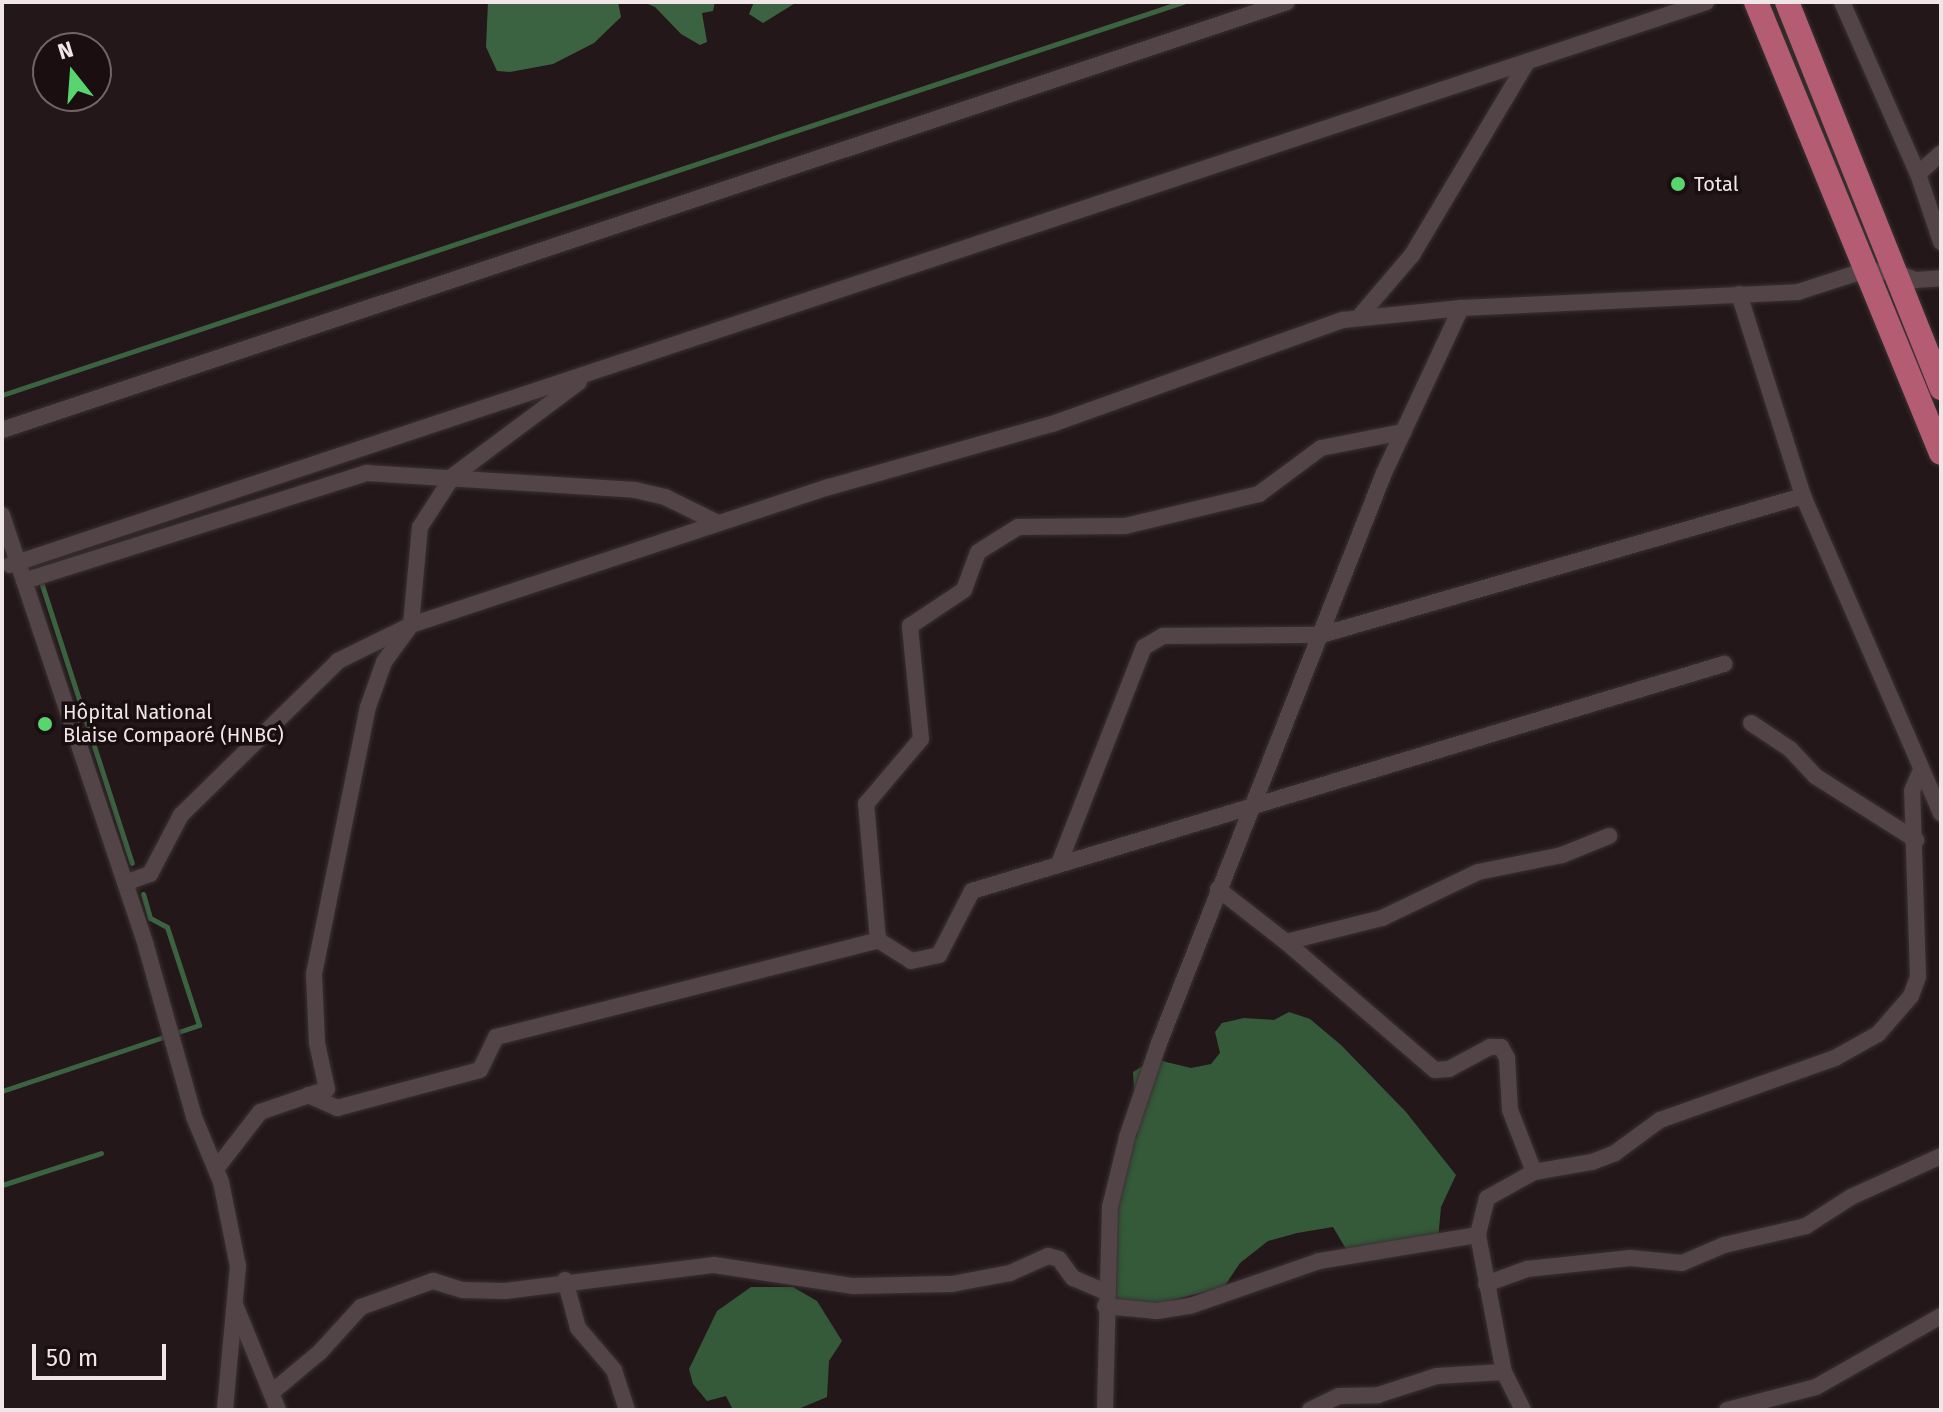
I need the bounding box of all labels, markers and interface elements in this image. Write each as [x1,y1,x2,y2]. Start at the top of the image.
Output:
north arrow [32,32,112,112]
text: N [54,35,76,66]
place label: Total [1694,172,1739,196]
marker: Total [1669,175,1687,193]
place label: Hôpital National Blaise Compaoré (HNBC) [63,700,284,747]
marker: Hôpital National Blaise Compaoré (HNBC) [34,713,56,735]
scale bar [36,1328,170,1378]
text: 50 m [46,1344,98,1372]

